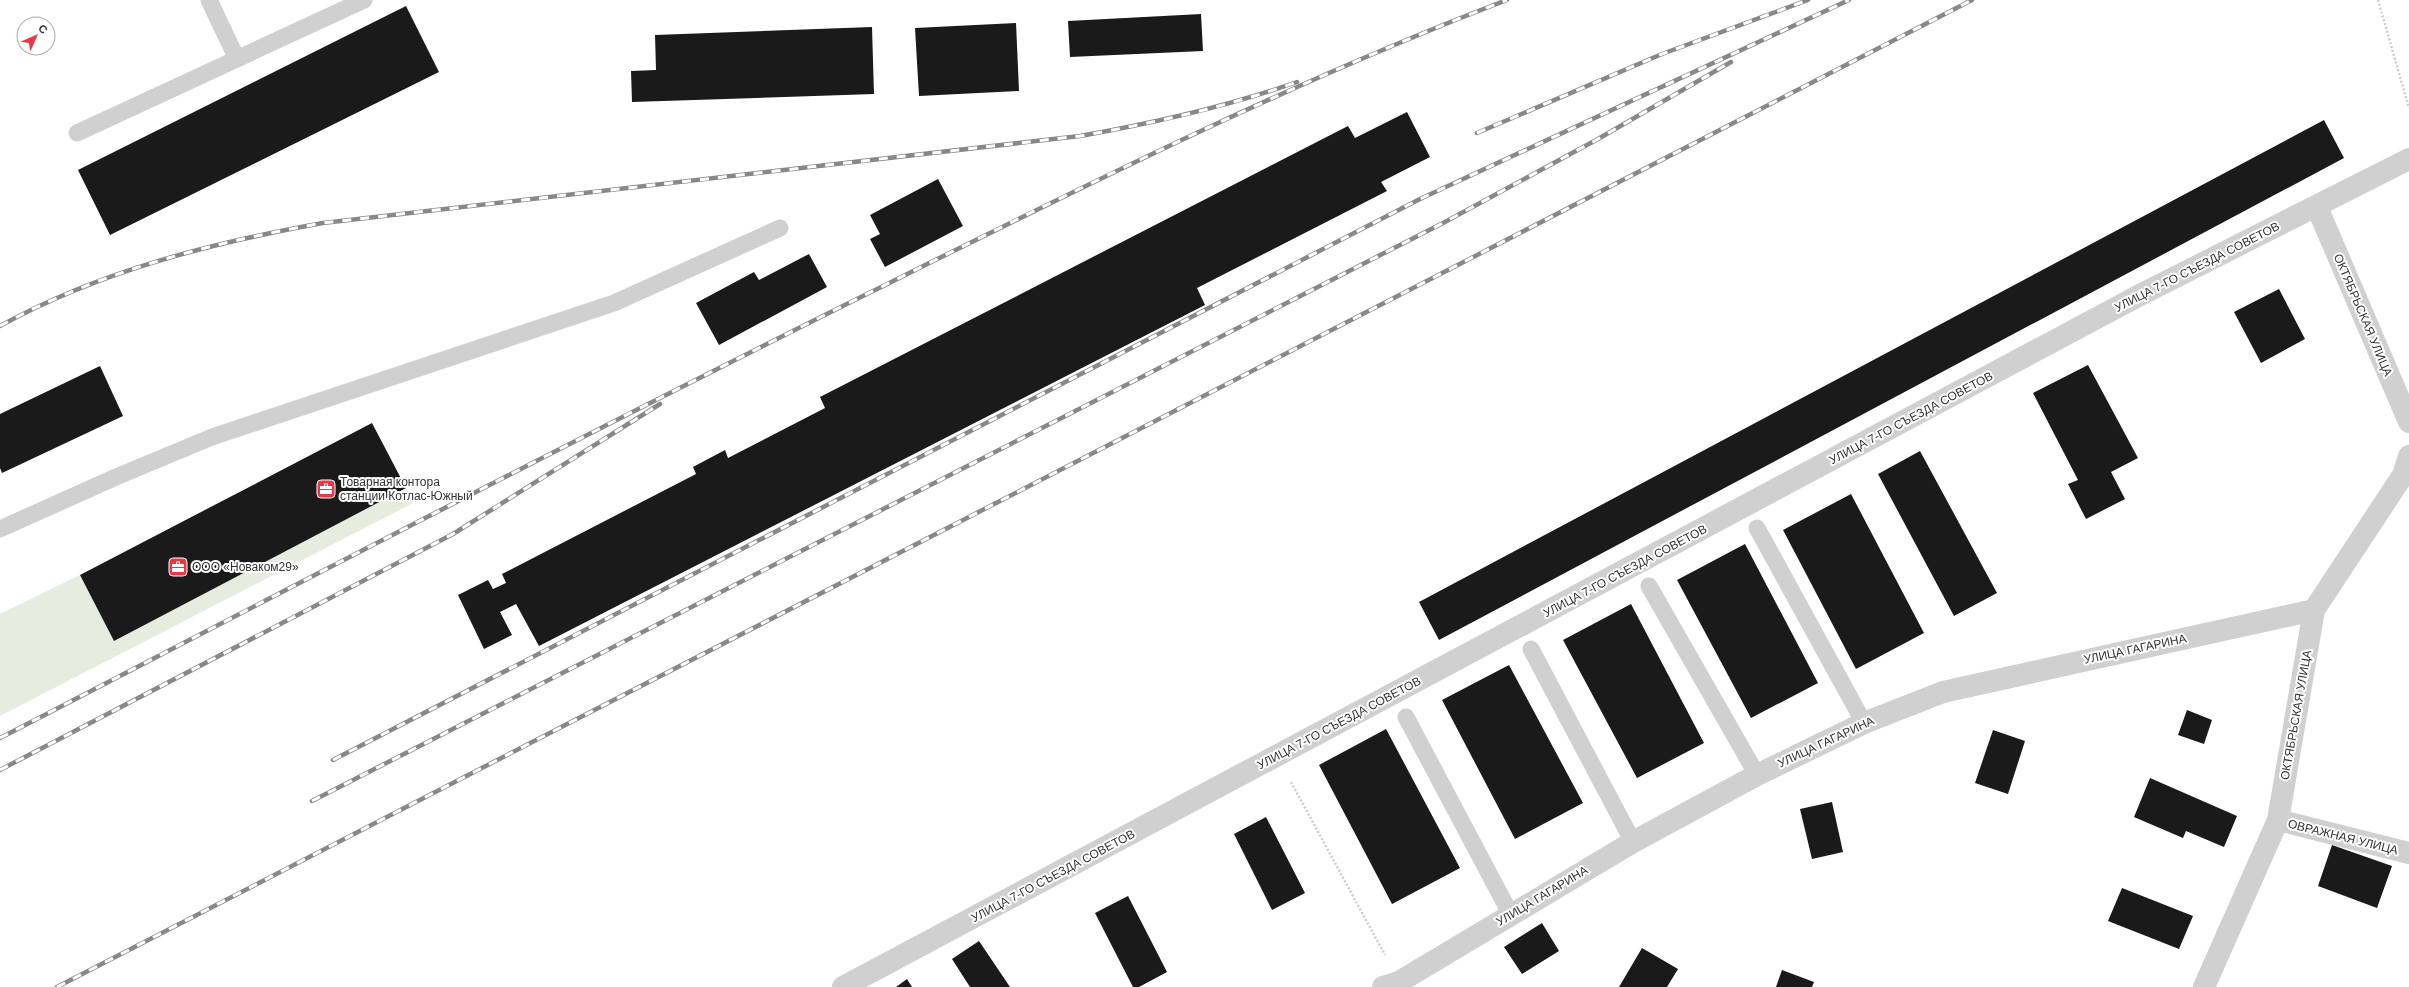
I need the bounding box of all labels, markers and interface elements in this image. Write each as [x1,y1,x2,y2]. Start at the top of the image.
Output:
north arrow [16,16,56,56]
text: С [36,22,50,36]
street label: УЛИЦА 7-ГО СЪЕЗДА СОВЕТОВ [2112,219,2282,315]
street label: ОКТЯБРЬСКАЯ УЛИЦА [2331,252,2395,378]
street label: УЛИЦА 7-ГО СЪЕЗДА СОВЕТОВ [1827,369,1995,467]
place label: Товарная контора станции Котлас-Южный [340,475,473,503]
office icon: Товарная контора станции Котлас-Южный [315,478,337,500]
street label: УЛИЦА 7-ГО СЪЕЗДА СОВЕТОВ [1541,522,1709,620]
office icon: ООО «Новаком29» [167,556,189,578]
place label: ООО «Новаком29» [192,560,299,574]
street label: УЛИЦА ГАГАРИНА [2082,631,2188,667]
street label: ОКТЯБРЬСКАЯ УЛИЦА [2278,649,2314,781]
street label: УЛИЦА 7-ГО СЪЕЗДА СОВЕТОВ [1255,674,1423,772]
street label: УЛИЦА ГАГАРИНА [1776,714,1876,770]
street label: ОВРАЖНАЯ УЛИЦА [2287,817,2399,857]
street label: УЛИЦА 7-ГО СЪЕЗДА СОВЕТОВ [969,827,1137,925]
street label: УЛИЦА ГАГАРИНА [1494,863,1590,929]

